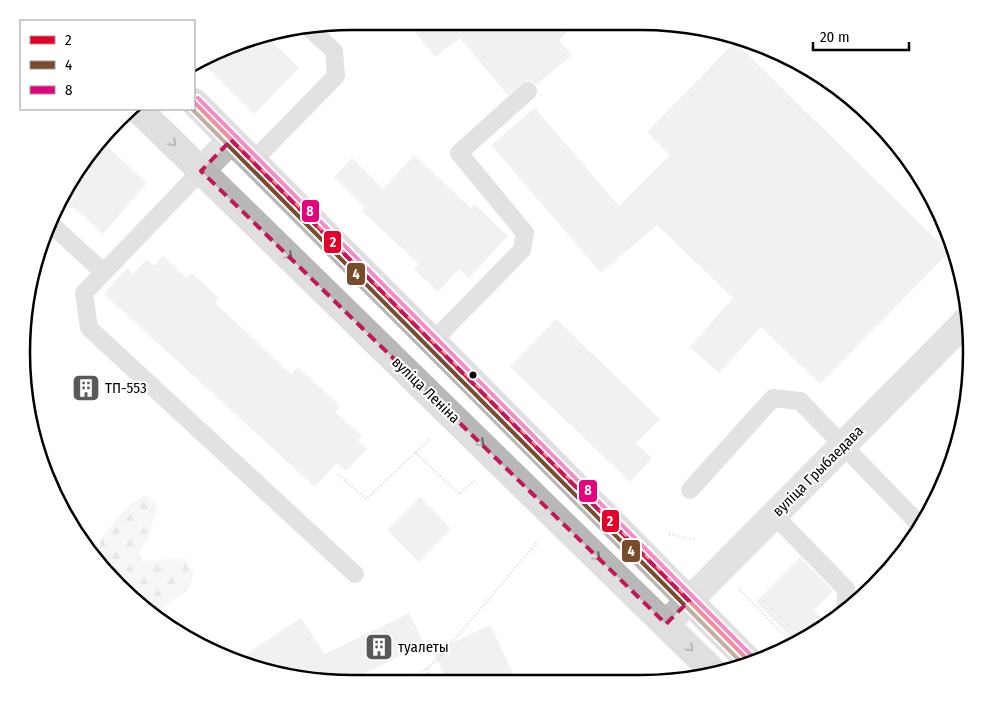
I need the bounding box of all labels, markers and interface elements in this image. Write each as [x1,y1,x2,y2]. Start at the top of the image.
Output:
legend [20,20,195,110]
scale bar [813,20,909,52]
text: 20 m [820,28,850,46]
text: 2 [65,31,72,49]
text: 4 [65,56,72,74]
text: 8 [65,81,73,99]
one-way arrow [167,137,176,146]
line badge: 8 [301,199,320,223]
text: 8 [306,203,314,220]
line badge: 2 [323,230,342,254]
text: 2 [329,234,337,251]
one-way arrow [283,251,292,260]
line badge: 4 [346,262,366,286]
text: 4 [352,266,360,283]
street label: вуліца Леніна [388,353,464,427]
unlabelled marker [468,370,478,380]
building icon: ТП-553 [71,373,101,403]
place label: ТП-553 [105,379,147,397]
street label: вуліца Грыбаедава [769,422,867,520]
one-way arrow [475,437,484,446]
line badge: 8 [578,479,598,503]
text: 8 [584,482,592,499]
line badge: 2 [601,509,620,533]
text: 2 [606,513,614,530]
line badge: 4 [621,539,641,563]
text: 4 [627,543,635,560]
one-way arrow [591,551,600,560]
building icon: туалеты [364,632,394,662]
place label: туалеты [398,638,449,656]
one-way arrow [684,642,693,651]

